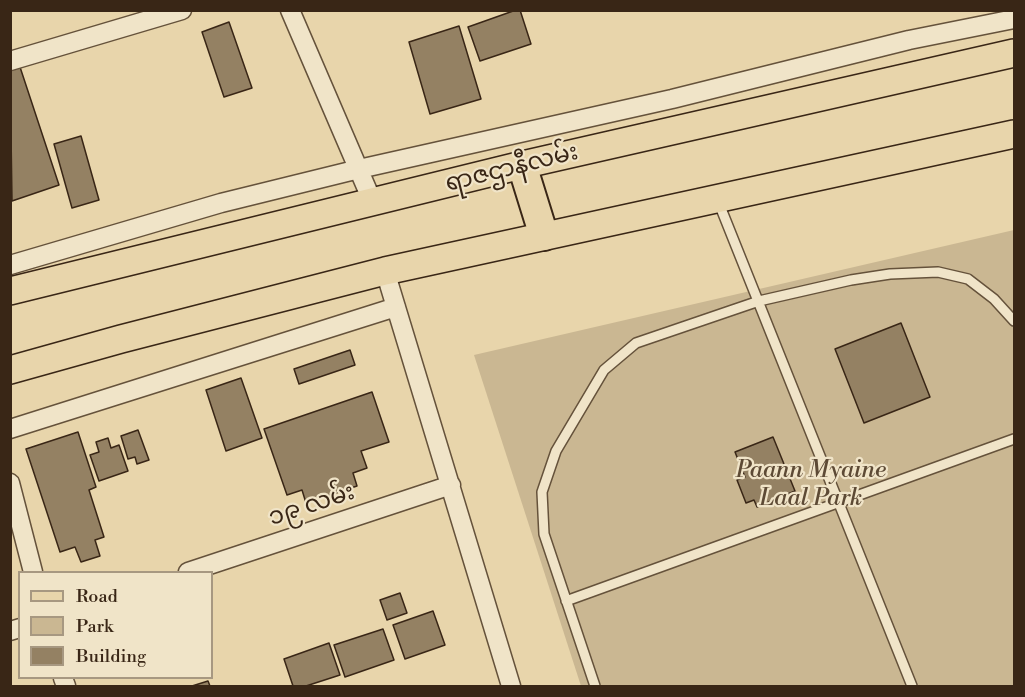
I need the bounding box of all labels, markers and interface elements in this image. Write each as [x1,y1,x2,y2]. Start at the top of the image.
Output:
street label: ရာဇဌာနီလမ်း [443,139,581,199]
park label: Paann Myaine Laal Park [736,457,886,513]
street label: ၁၉ လမ်း [265,479,359,533]
legend [18,571,213,679]
text: Road [76,585,118,608]
text: Park [76,615,113,638]
text: Building [76,645,146,668]

